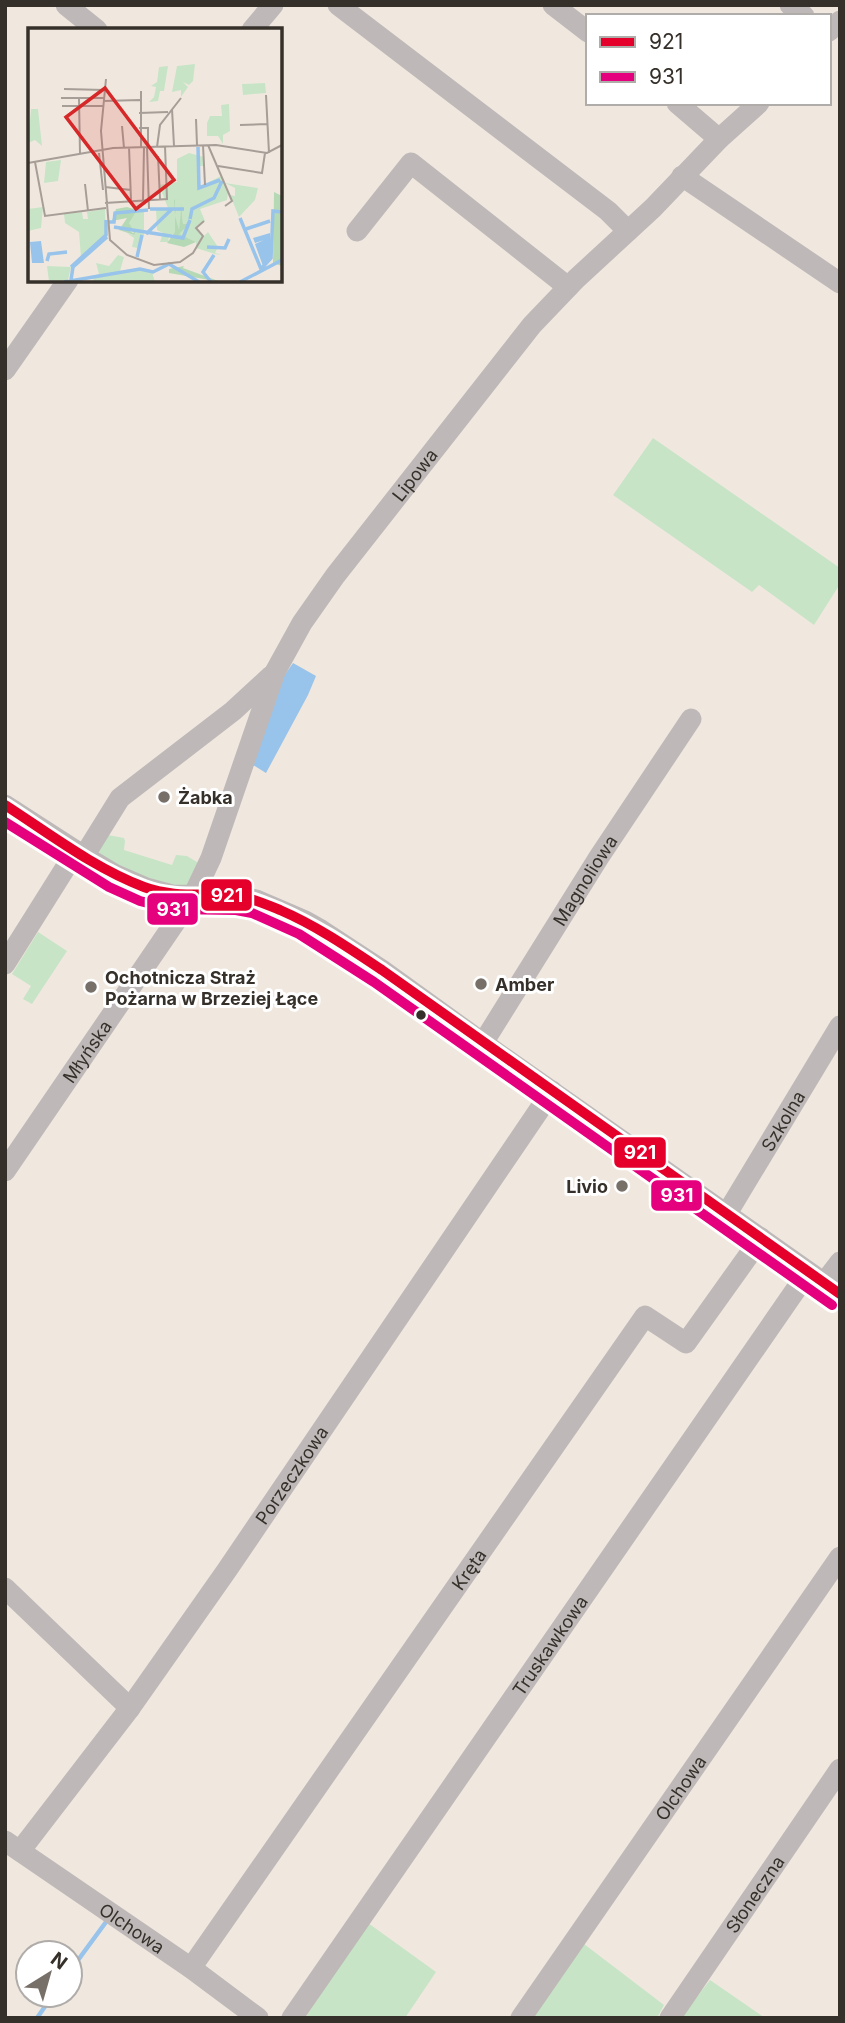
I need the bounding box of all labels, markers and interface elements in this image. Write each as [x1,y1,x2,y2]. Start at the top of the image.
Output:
legend [586,14,831,105]
inset map [28,28,282,282]
text: 921 [649,29,683,54]
text: 931 [649,64,684,89]
street label: Lipowa [387,444,442,505]
place label: Żabka [178,787,233,808]
marker: Żabka [156,789,172,805]
street label: Magnoliowa [548,831,621,929]
line badge: 921 [200,878,253,912]
text: 921 [211,884,243,907]
line badge: 931 [146,892,199,926]
text: 931 [157,898,189,921]
place label: Ochotnicza Straż Pożarna w Brzeziej Łące [105,967,318,1009]
place label: Amber [495,974,554,995]
marker: Amber [473,976,489,992]
marker: Ochotnicza Straż Pożarna w Brzeziej Łące [83,979,99,995]
unlabelled marker [414,1008,428,1022]
street label: Młyńska [58,1016,116,1087]
street label: Szkolna [757,1087,809,1155]
line badge: 921 [613,1136,667,1169]
text: 921 [624,1141,656,1164]
place label: Livio [566,1176,608,1197]
marker: Livio [614,1178,630,1194]
line badge: 931 [650,1179,703,1212]
text: 931 [661,1184,693,1207]
street label: Porzeczkowa [251,1422,332,1528]
street label: Kręta [447,1545,490,1594]
street label: Truskawkowa [508,1591,592,1700]
street label: Olchowa [651,1751,710,1824]
street label: Słoneczna [721,1852,788,1937]
street label: Olchowa [96,1898,169,1957]
north arrow [14,1939,84,2009]
text: N [46,1947,72,1974]

